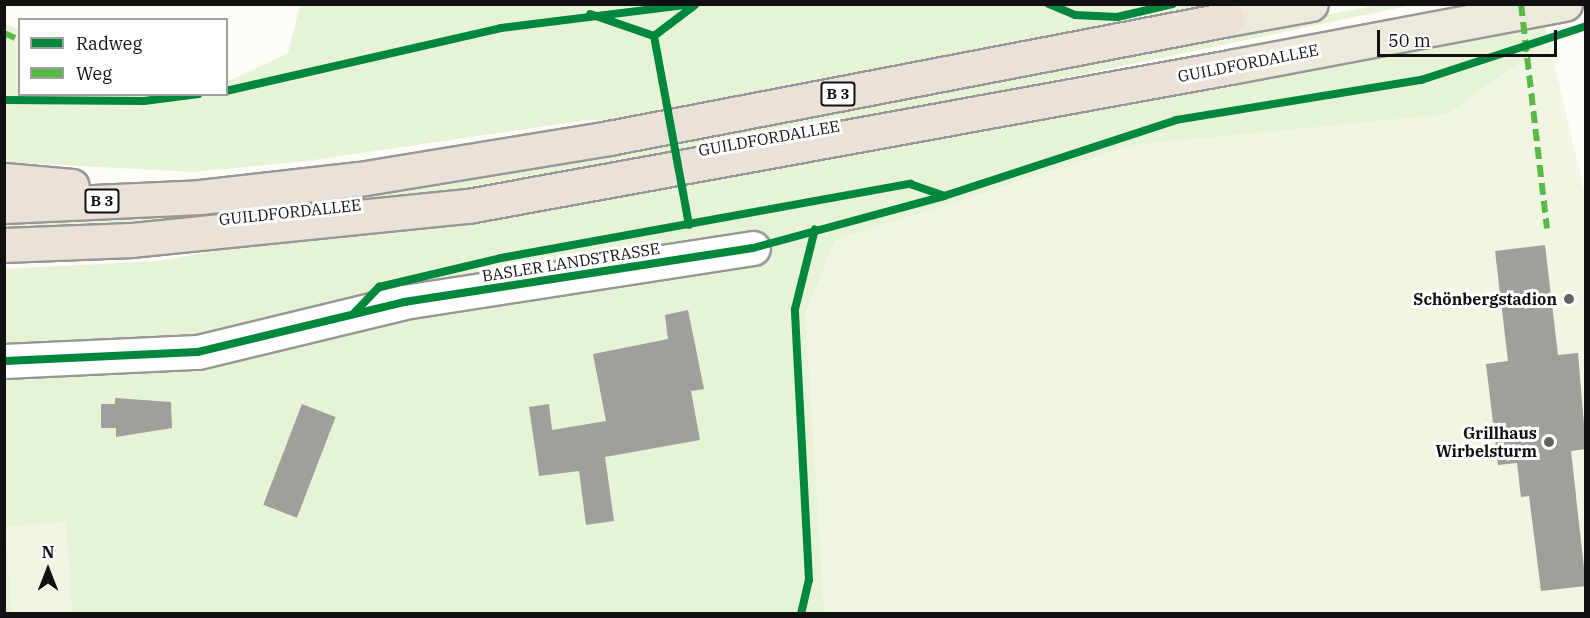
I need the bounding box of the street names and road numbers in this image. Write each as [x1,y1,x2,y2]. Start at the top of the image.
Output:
street label: GUILDFORDALLEE [1176,40,1320,86]
road number: B 3 [820,82,856,106]
street label: GUILDFORDALLEE [697,116,841,160]
road number: B 3 [84,189,120,213]
street label: GUILDFORDALLEE [218,195,362,229]
street label: BASLER LANDSTRASSE [481,238,661,286]

